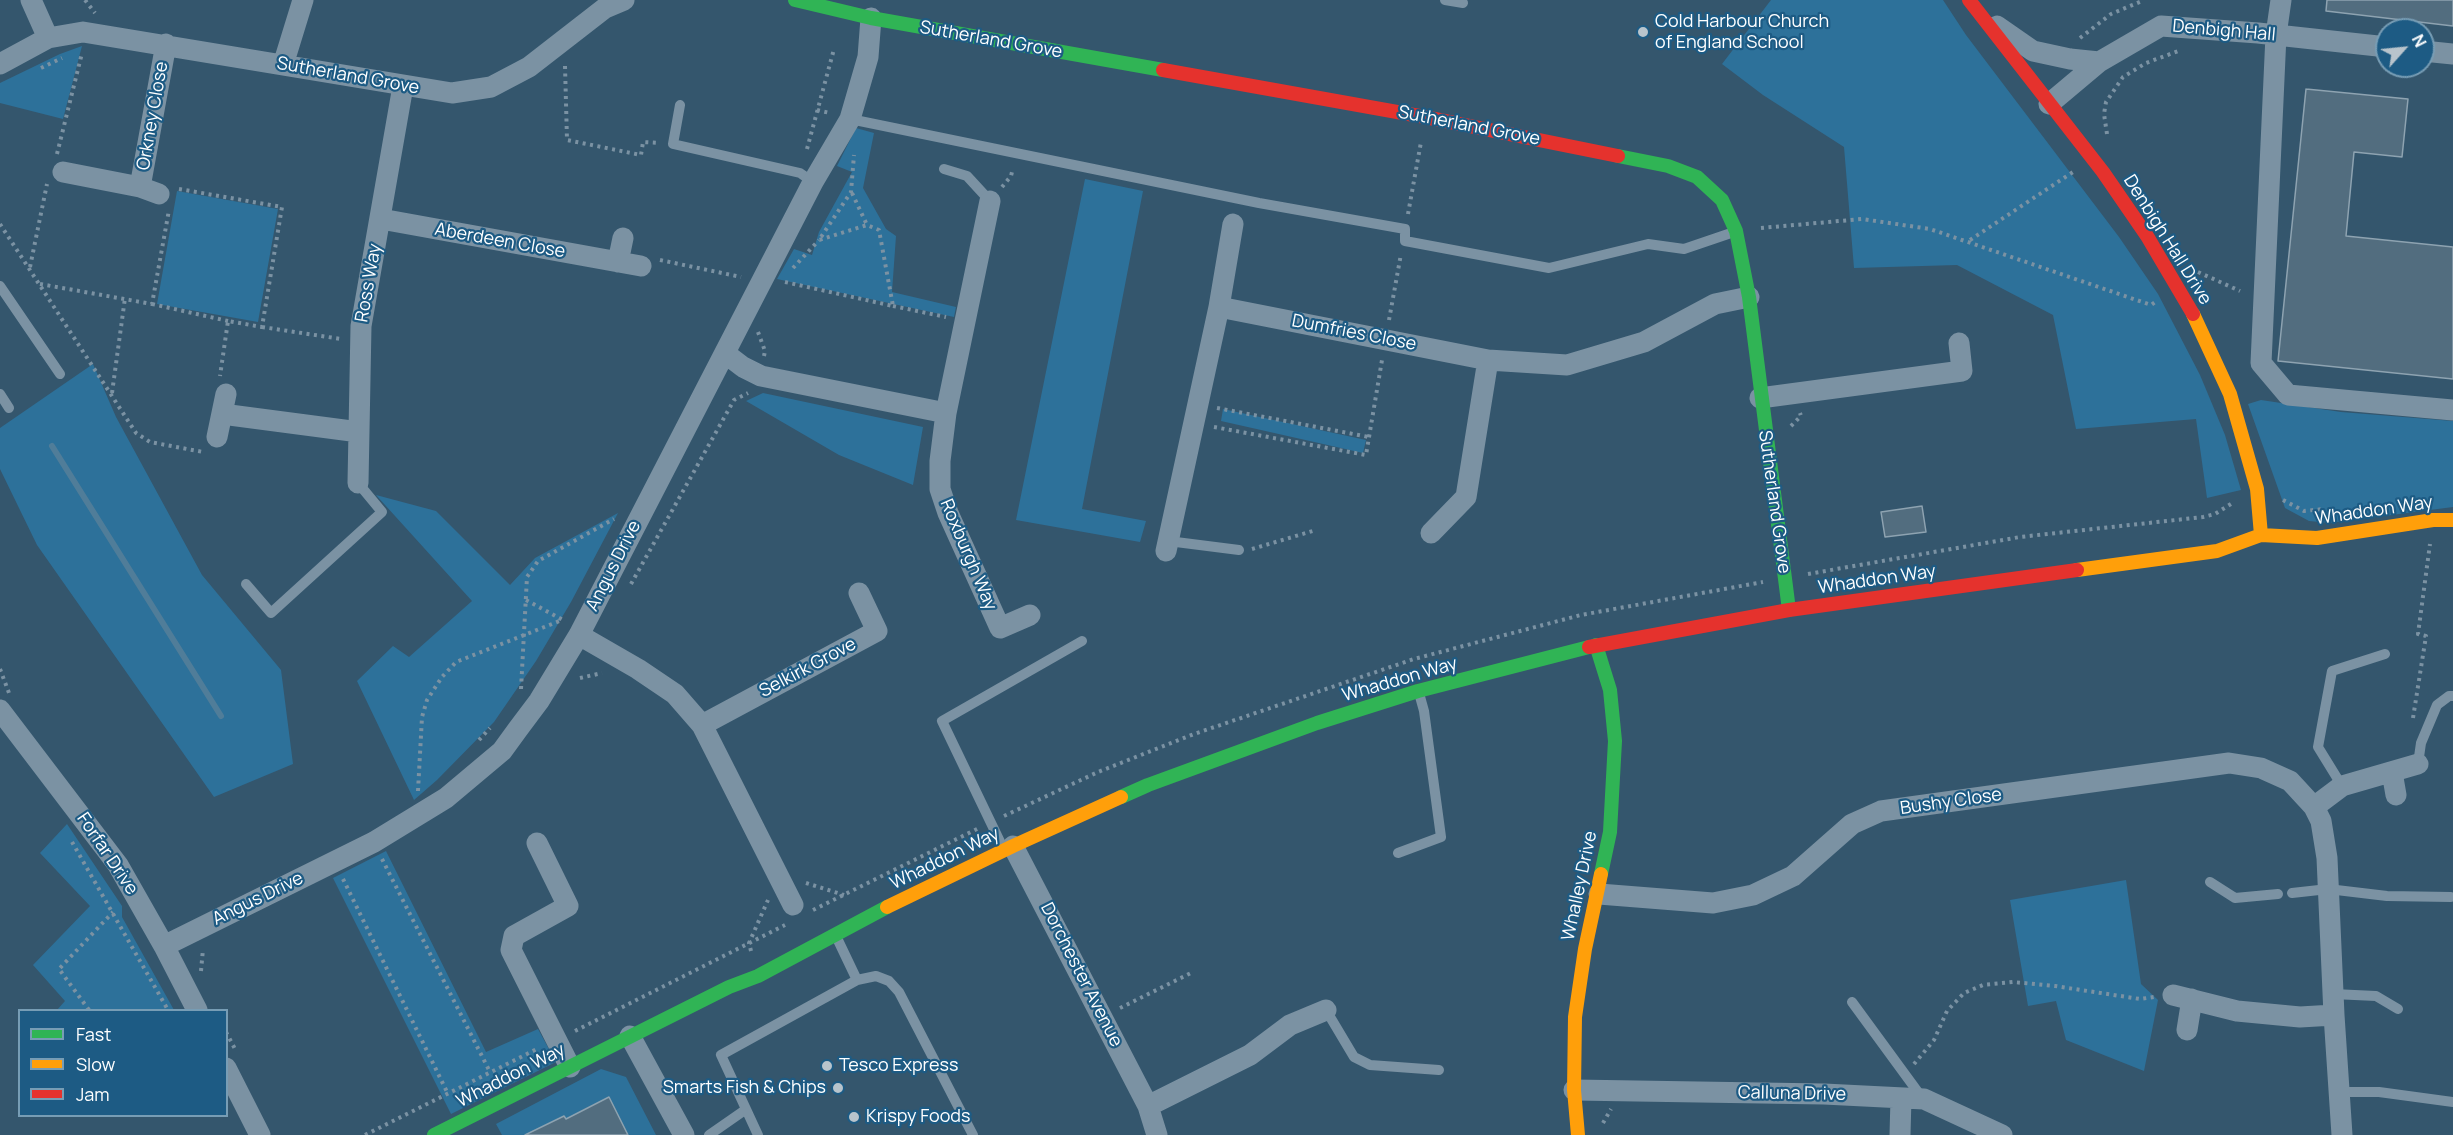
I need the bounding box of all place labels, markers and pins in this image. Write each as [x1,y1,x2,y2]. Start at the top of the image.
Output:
place label: Cold Harbour Church of England School [1655,11,1829,54]
marker: Cold Harbour Church of England School [1636,25,1650,39]
place label: Tesco Express [839,1055,958,1077]
marker: Tesco Express [820,1059,834,1073]
place label: Smarts Fish & Chips [663,1077,826,1099]
marker: Smarts Fish & Chips [831,1081,845,1095]
place label: Krispy Foods [866,1106,970,1128]
marker: Krispy Foods [847,1110,861,1124]

